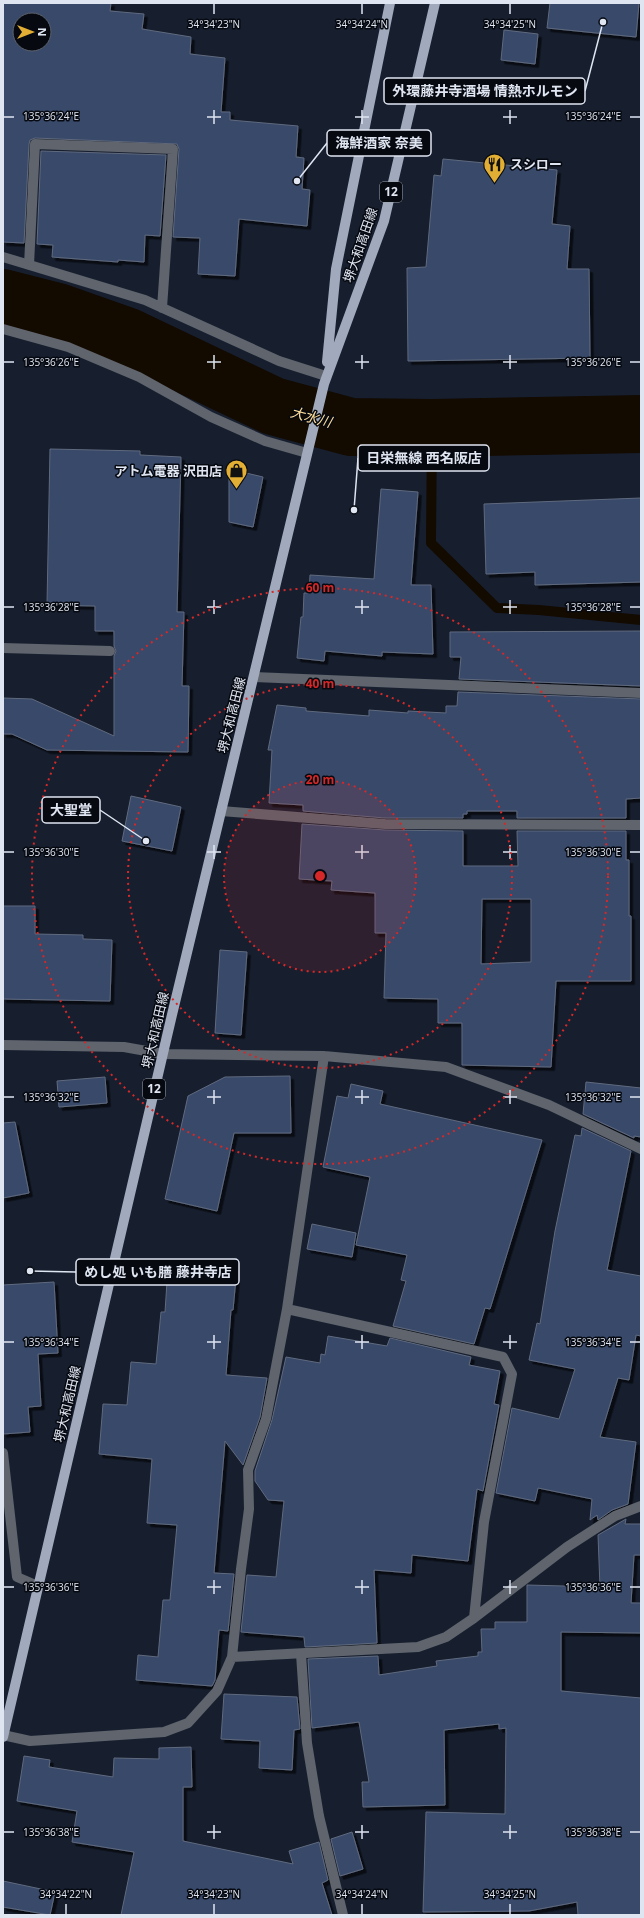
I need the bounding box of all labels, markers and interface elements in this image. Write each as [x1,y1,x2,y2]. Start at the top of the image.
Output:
north arrow [12,12,52,52]
text: 34°34'23"N [188,17,240,31]
text: 34°34'24"N [336,17,388,31]
text: 34°34'25"N [484,17,536,31]
text: N [35,28,50,36]
callout: 外環藤井寺酒場 情熱ホルモン [384,78,585,104]
text: 外環藤井寺酒場 情熱ホルモン [392,81,578,100]
text: 135°36'24"E [23,109,79,123]
text: 135°36'24"E [565,109,621,123]
callout: 海鮮酒家 奈美 [327,130,431,156]
text: 海鮮酒家 奈美 [335,133,423,152]
restaurant icon: スシロー [482,151,508,184]
place label: スシロー [510,155,562,173]
road number: 12 [380,182,402,202]
street label: 堺大和高田線 [339,205,381,285]
text: 135°36'26"E [23,355,79,369]
text: 135°36'26"E [565,355,621,369]
water label: 大水川 [288,402,336,432]
callout: 日栄無線 西名阪店 [358,445,489,471]
text: 日栄無線 西名阪店 [366,448,482,467]
shop icon: アトム電器 沢田店 [224,458,250,491]
place label: アトム電器 沢田店 [115,462,222,480]
text: 60 m [306,579,334,596]
text: 135°36'28"E [23,600,79,614]
text: 135°36'28"E [565,600,621,614]
street label: 堺大和高田線 [213,675,249,755]
text: 40 m [306,675,334,692]
text: 20 m [306,771,334,788]
callout: 大聖堂 [42,797,100,823]
text: 大聖堂 [50,800,92,819]
text: 135°36'30"E [23,845,79,859]
text: 135°36'30"E [565,845,621,859]
centre of rings [313,869,327,883]
street label: 堺大和高田線 [137,990,173,1070]
road number: 12 [143,1079,165,1099]
text: 135°36'32"E [23,1090,79,1104]
text: 135°36'32"E [565,1090,621,1104]
callout: めし処 いも膳 藤井寺店 [76,1259,239,1285]
text: めし処 いも膳 藤井寺店 [84,1262,232,1281]
text: 135°36'34"E [23,1335,79,1349]
text: 135°36'34"E [565,1335,621,1349]
street label: 堺大和高田線 [49,1364,85,1444]
text: 135°36'36"E [23,1580,79,1594]
text: 135°36'36"E [565,1580,621,1594]
text: 135°36'38"E [23,1825,79,1839]
text: 135°36'38"E [565,1825,621,1839]
text: 34°34'22"N [40,1887,92,1901]
text: 34°34'23"N [188,1887,240,1901]
text: 34°34'24"N [336,1887,388,1901]
text: 34°34'25"N [484,1887,536,1901]

